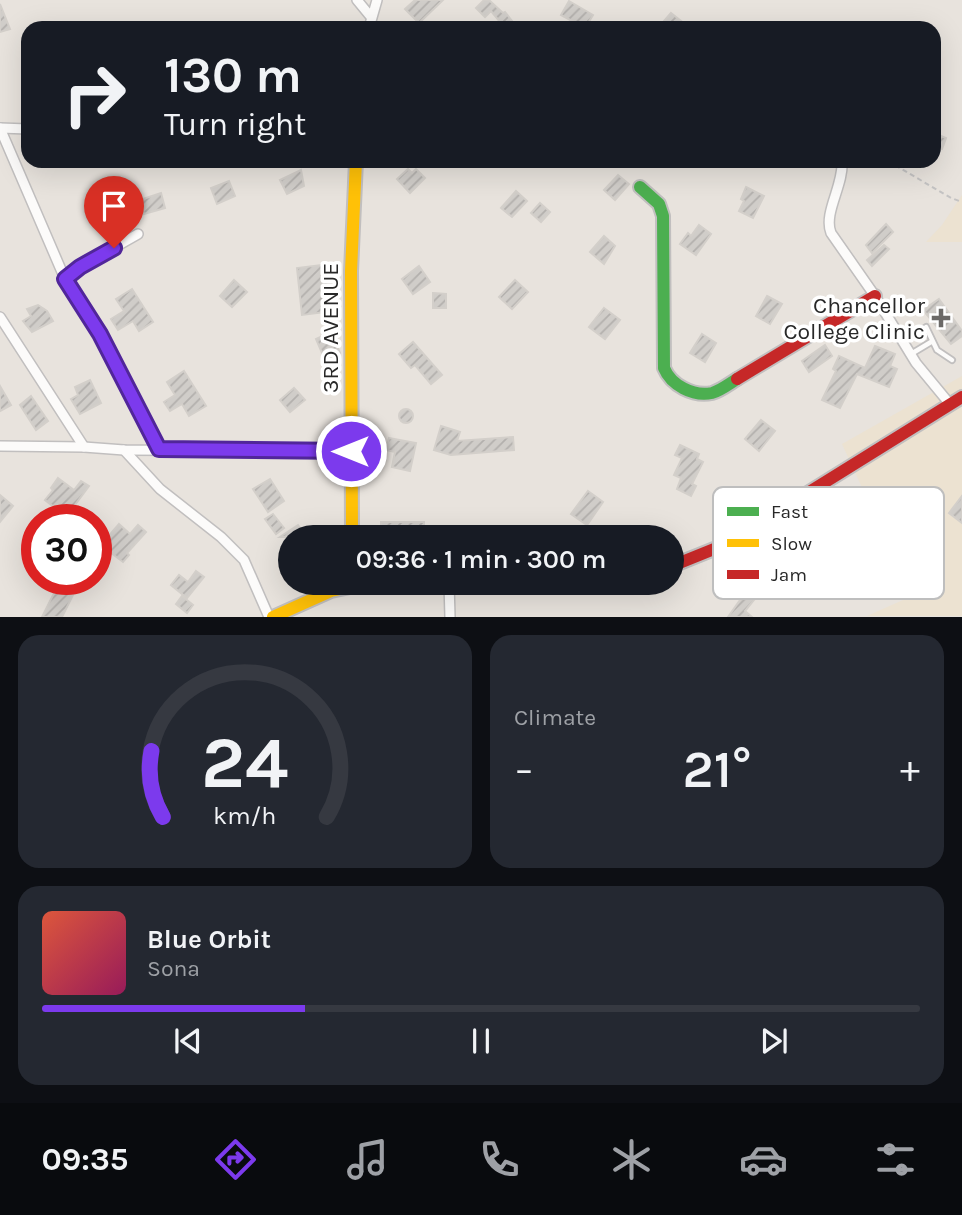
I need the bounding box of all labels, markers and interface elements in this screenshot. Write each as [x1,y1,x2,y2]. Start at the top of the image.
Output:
text: 130 m [164,47,302,104]
icon: right [49,49,140,140]
text: Turn right [164,106,306,143]
pin [84,176,144,248]
icon: arrive [95,187,133,225]
street label: 3RD AVENUE [317,263,344,393]
place label: Chancellor College Clinic [783,292,926,345]
marker: Chancellor College Clinic [931,308,951,328]
position arrow [314,414,388,488]
legend [713,487,944,599]
text: Fast [771,501,808,523]
speed limit sign: 30 [21,504,112,595]
text: Slow [771,533,812,555]
text: 09:36 · 1 min · 300 m [356,544,606,575]
text: Jam [771,564,807,586]
text: Climate [514,704,596,731]
text: 24 [201,721,289,806]
text: 21° [683,739,751,800]
text: − [514,747,534,792]
text: + [900,747,920,792]
text: km/h [213,801,277,830]
text: Blue Orbit [147,924,271,955]
text: Sona [147,955,200,982]
icon: previous [169,1022,207,1060]
icon: pause [462,1022,500,1060]
icon: next [755,1022,793,1060]
icon: directions [211,1135,260,1184]
icon: music [343,1135,392,1184]
icon: phone [475,1135,524,1184]
icon: climate [607,1135,656,1184]
icon: car [739,1135,788,1184]
icon: filters [871,1135,920,1184]
text: 09:35 [42,1141,128,1178]

